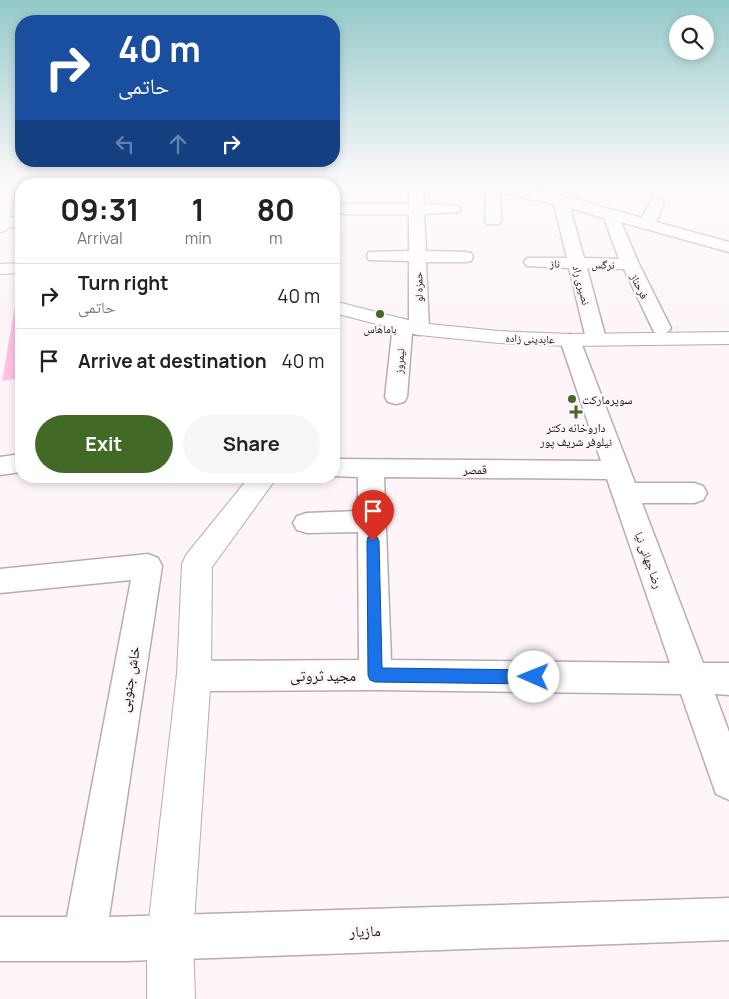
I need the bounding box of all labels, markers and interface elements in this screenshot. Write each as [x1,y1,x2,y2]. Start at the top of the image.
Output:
map controls [669,15,714,60]
button: search [669,15,714,60]
text: 40 m [118,25,201,73]
icon: right [35,35,100,100]
text: حاتمی [118,71,169,101]
icon: left [111,130,139,158]
icon: ahead [164,130,192,158]
icon: right [217,130,245,158]
text: 09:31 [60,189,139,230]
text: 1 [191,189,205,230]
text: 80 [257,189,295,230]
text: Arrival [77,227,123,249]
text: min [185,227,211,249]
text: m [269,227,283,249]
street label: ناز [549,255,560,271]
street label: نرگس [591,256,615,272]
street label: نصیری راد [570,264,594,306]
text: Turn right [78,270,168,296]
street label: فرحناز [627,270,653,301]
street label: حمزه لو [410,272,426,302]
icon: right [35,282,63,310]
text: 40 m [277,283,320,309]
text: حاتمی [78,296,115,318]
marker: باماهاس [374,308,386,320]
place label: باماهاس [363,321,397,336]
street label: عابدینی زاده [505,330,555,346]
icon: arrive [35,347,63,375]
text: Arrive at destination [78,348,267,374]
text: 40 m [282,348,324,374]
street label: نیمروز [390,348,408,375]
place label: سوپرمارکت [582,391,633,408]
marker: سوپرمارکت [566,393,578,405]
marker: داروخانه دکتر نیلوفر شریف پور [570,406,582,418]
button: Exit [35,415,173,473]
button: Share [183,415,320,473]
place label: داروخانه دکتر نیلوفر شریف پور [539,419,612,450]
street label: قمصر [462,461,487,478]
pin [352,490,394,541]
icon: arrive [359,497,387,525]
street label: رضا جهانی نیا [631,529,667,591]
street label: خاش جنوبی [113,644,145,714]
position arrow [507,650,559,702]
street label: مجید ثروتی [290,665,356,686]
street label: مازیار [348,920,381,942]

